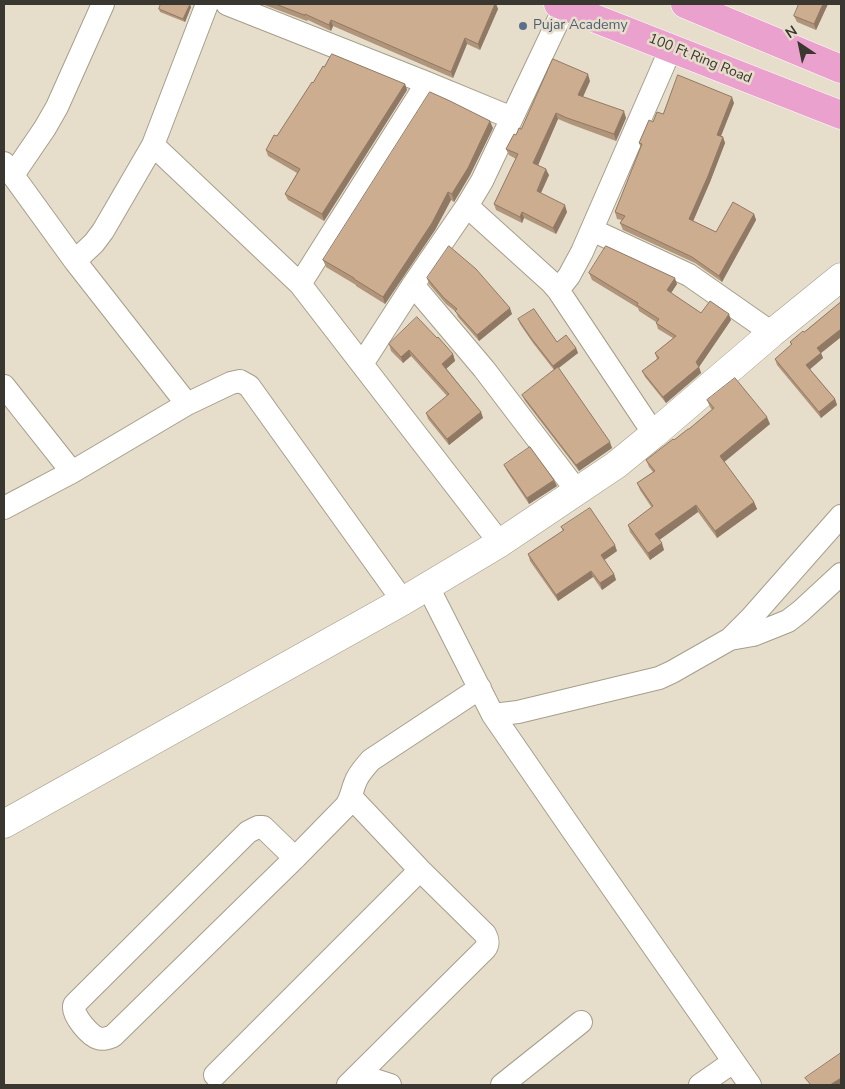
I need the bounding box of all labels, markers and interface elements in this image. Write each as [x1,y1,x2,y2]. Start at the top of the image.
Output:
place label: Pujar Academy [533,18,628,34]
marker: Pujar Academy [517,20,529,32]
north arrow [775,20,825,70]
text: N [782,21,801,43]
street label: 100 Ft Ring Road [646,31,754,87]

